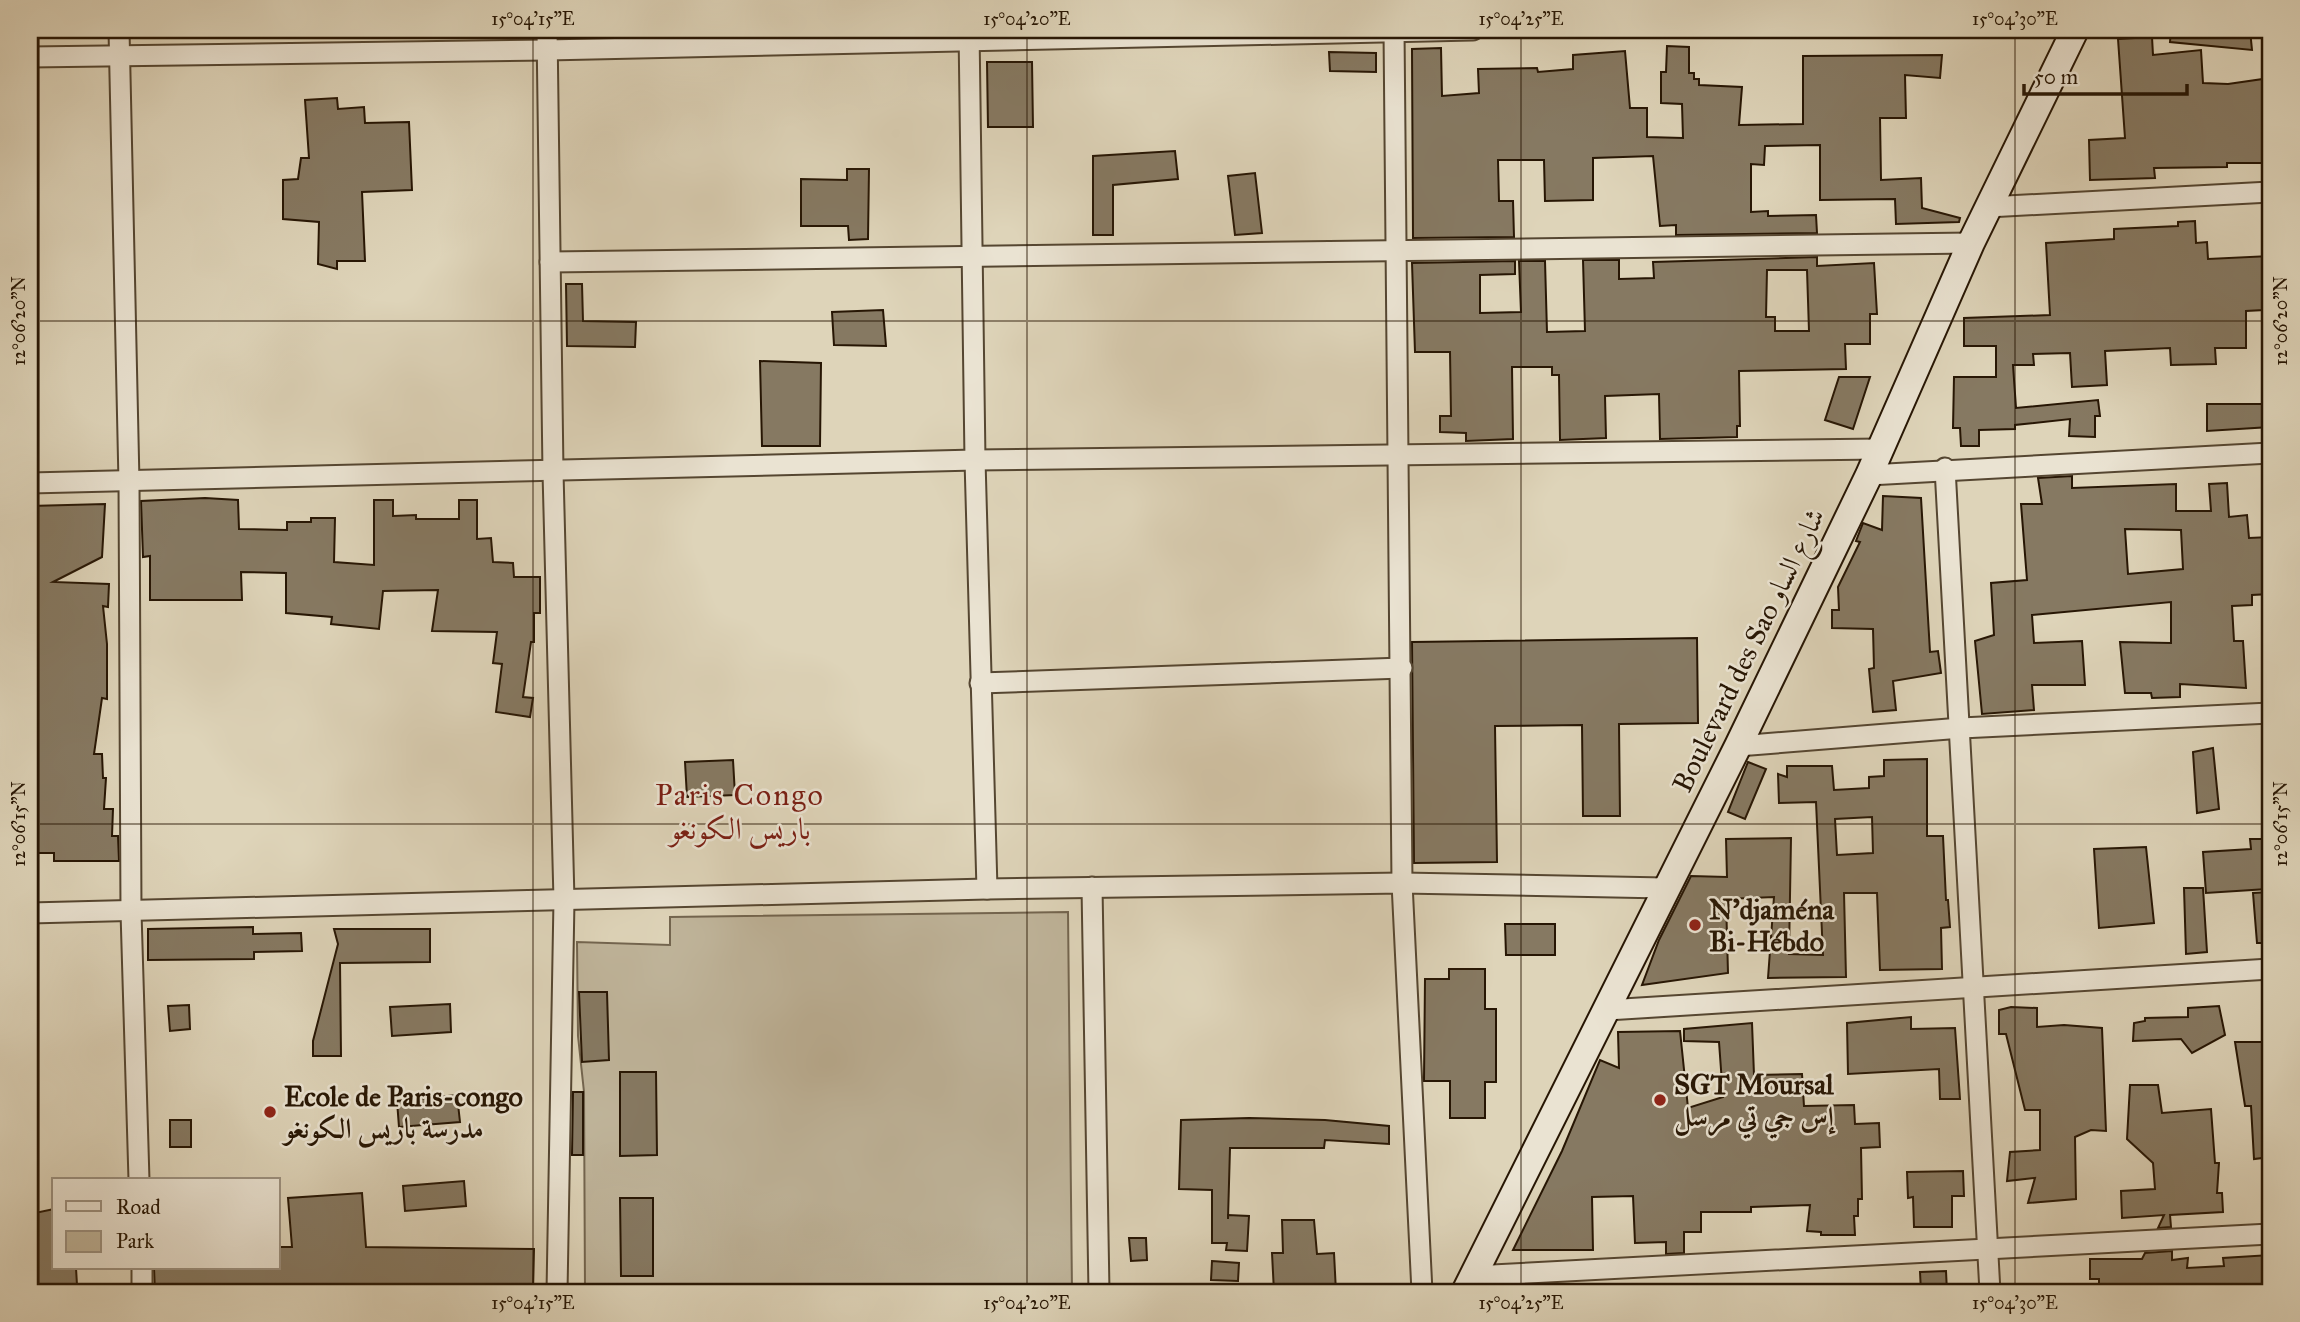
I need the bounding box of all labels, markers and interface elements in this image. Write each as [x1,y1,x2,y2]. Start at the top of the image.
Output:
text: 15°04'15"E [491,8,575,30]
text: 15°04'20"E [983,8,1071,30]
text: 15°04'25"E [1478,8,1564,30]
text: 15°04'30"E [1972,8,2058,30]
scale bar [2024,52,2186,96]
text: 50 m [2034,64,2079,90]
text: 12°06'20"N [8,276,30,366]
text: 12°06'20"N [2270,276,2292,366]
street label: Boulevard des Sao شارع الساو [1664,502,1838,801]
district label: Paris Congo باريس الكونغو [655,777,825,849]
text: 12°06'15"N [8,781,30,867]
text: 12°06'15"N [2270,781,2292,867]
place label: N'djaména Bi-Hébdo [1709,892,1835,959]
marker: N'djaména Bi-Hébdo [1687,917,1703,933]
place label: SGT Moursal إس جي تي مرسل [1674,1067,1836,1139]
place label: Ecole de Paris-congo مدرسة باريس الكونغو [281,1079,523,1148]
marker: SGT Moursal إس جي تي مرسل [1652,1092,1668,1108]
marker: Ecole de Paris-congo مدرسة باريس الكونغو [262,1104,278,1120]
legend [52,1178,280,1270]
text: Road [116,1194,161,1220]
text: Park [116,1228,154,1254]
text: 15°04'15"E [491,1292,575,1314]
text: 15°04'20"E [983,1292,1071,1314]
text: 15°04'25"E [1478,1292,1564,1314]
text: 15°04'30"E [1972,1292,2058,1314]

